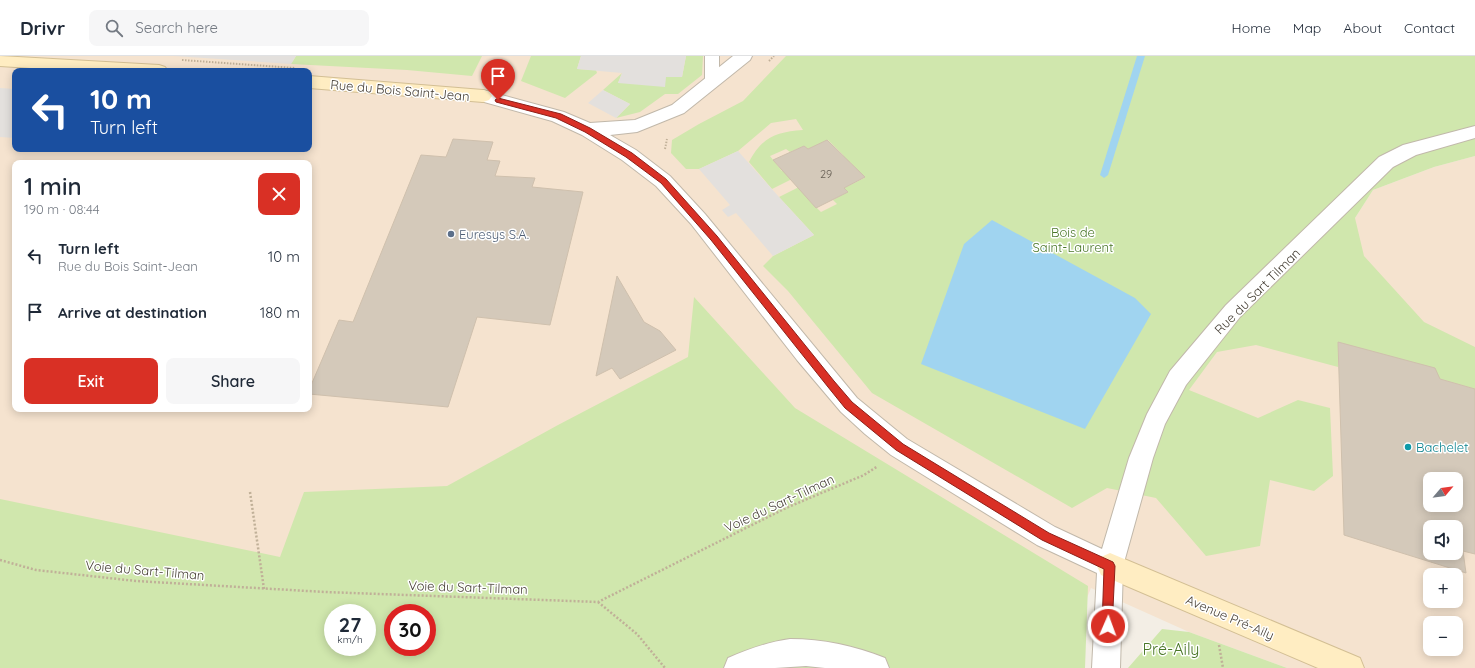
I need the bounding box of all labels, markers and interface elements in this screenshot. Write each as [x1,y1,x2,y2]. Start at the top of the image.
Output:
search box [89,10,369,46]
text: Drivr [20,16,65,40]
icon: search [103,17,125,39]
text: Search here [135,18,218,37]
text: Home [1232,19,1271,37]
text: Map [1293,19,1321,37]
text: About [1343,19,1382,37]
text: Contact [1404,19,1455,37]
pin [481,59,515,100]
icon: arrive [487,65,509,87]
street label: Rue du Bois Saint-Jean [330,76,470,104]
text: 10 m [90,81,152,116]
icon: left [24,84,76,136]
text: Turn left [90,116,158,139]
house number: 29 [820,167,832,181]
text: 1 min [24,171,82,201]
button: close [258,173,300,215]
text: 190 m · 08:44 [24,201,100,217]
park label: Bois de Saint-Laurent [1032,224,1114,255]
place label: Euresys S.A. [459,226,529,242]
marker: Euresys S.A. [446,229,456,239]
text: Turn left [58,239,120,258]
icon: left [24,245,46,267]
street label: Rue du Sart Tilman [1211,245,1303,337]
text: 10 m [268,247,300,266]
text: Rue du Bois Saint-Jean [58,258,198,274]
icon: arrive [24,301,46,323]
text: Arrive at destination [58,303,207,322]
text: 180 m [260,303,300,322]
button: Exit [24,358,158,404]
button: Share [166,358,300,404]
place label: Bachelet [1416,439,1468,455]
marker: Bachelet [1403,442,1413,452]
street label: Voie du Sart-Tilman [721,471,837,535]
north arrow [1423,472,1463,512]
map controls [1423,472,1463,656]
button: sound [1423,520,1463,560]
street label: Voie du Sart-Tilman [85,557,205,583]
button: + [1423,568,1463,608]
street label: Voie du Sart-Tilman [408,577,528,597]
street label: Avenue Pré-Aily [1183,591,1277,643]
speed limit sign: 30 [384,604,436,656]
position arrow [1087,605,1129,647]
text: 27 [339,612,361,637]
button: − [1423,616,1463,656]
text: km/h [337,633,363,646]
park label: Pré-Aily [1143,639,1199,659]

